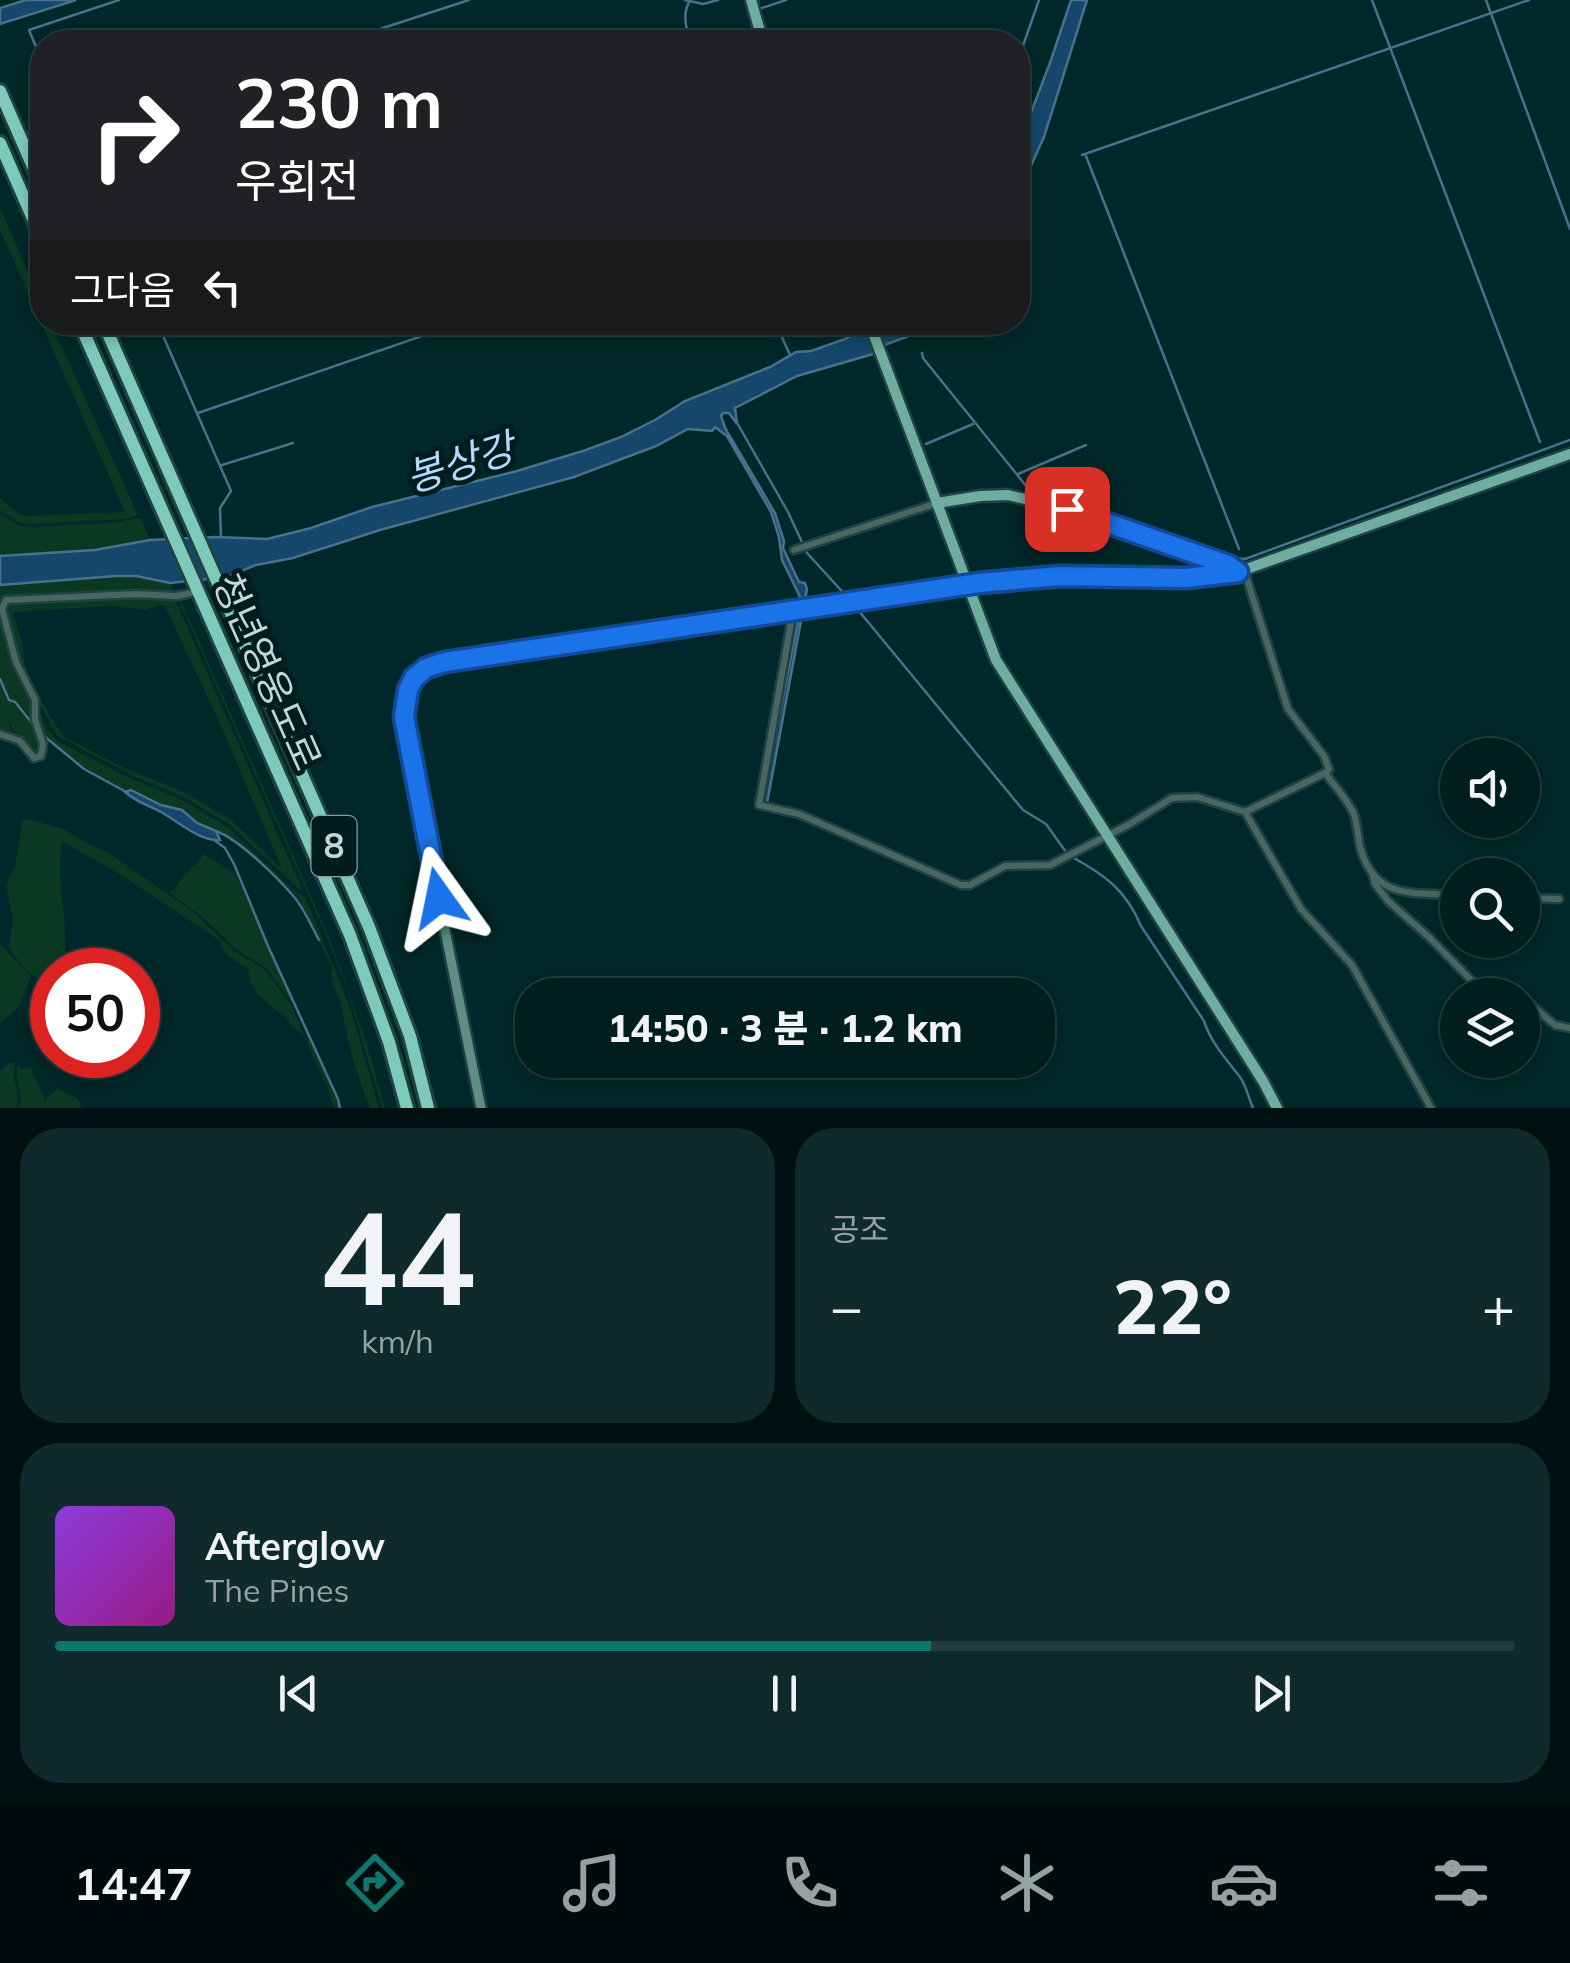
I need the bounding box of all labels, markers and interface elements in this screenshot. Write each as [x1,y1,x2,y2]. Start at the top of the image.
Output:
text: 230 m [235,58,443,146]
icon: right [70,70,200,200]
text: 우회전 [235,152,359,208]
icon: left [195,260,250,315]
text: 그다음 [70,266,175,314]
water label: 봉상강 [400,420,525,502]
pin [1025,467,1110,552]
icon: arrive [1040,482,1095,537]
street label: 청년영웅도로 [203,566,332,777]
map controls [1440,738,1540,1078]
button: sound [1440,738,1540,838]
road number: 8 [312,816,356,876]
position arrow [387,846,491,950]
button: search [1440,858,1540,958]
speed limit sign: 50 [30,948,160,1078]
button: layers [1440,978,1540,1078]
text: 14:50 · 3 분 · 1.2 km [607,1004,963,1052]
text: 44 [319,1174,476,1338]
text: 공조 [830,1209,889,1249]
text: 22° [1113,1259,1232,1353]
text: − [830,1272,863,1341]
text: + [1482,1272,1515,1341]
text: km/h [361,1321,434,1361]
text: Afterglow [205,1522,385,1570]
text: The Pines [205,1570,349,1610]
icon: previous [271,1666,326,1721]
icon: pause [757,1666,812,1721]
icon: next [1244,1666,1299,1721]
icon: directions [340,1848,410,1918]
icon: music [557,1848,627,1918]
icon: phone [775,1848,845,1918]
icon: climate [992,1848,1062,1918]
icon: car [1209,1848,1279,1918]
icon: filters [1426,1848,1496,1918]
text: 14:47 [74,1855,193,1911]

